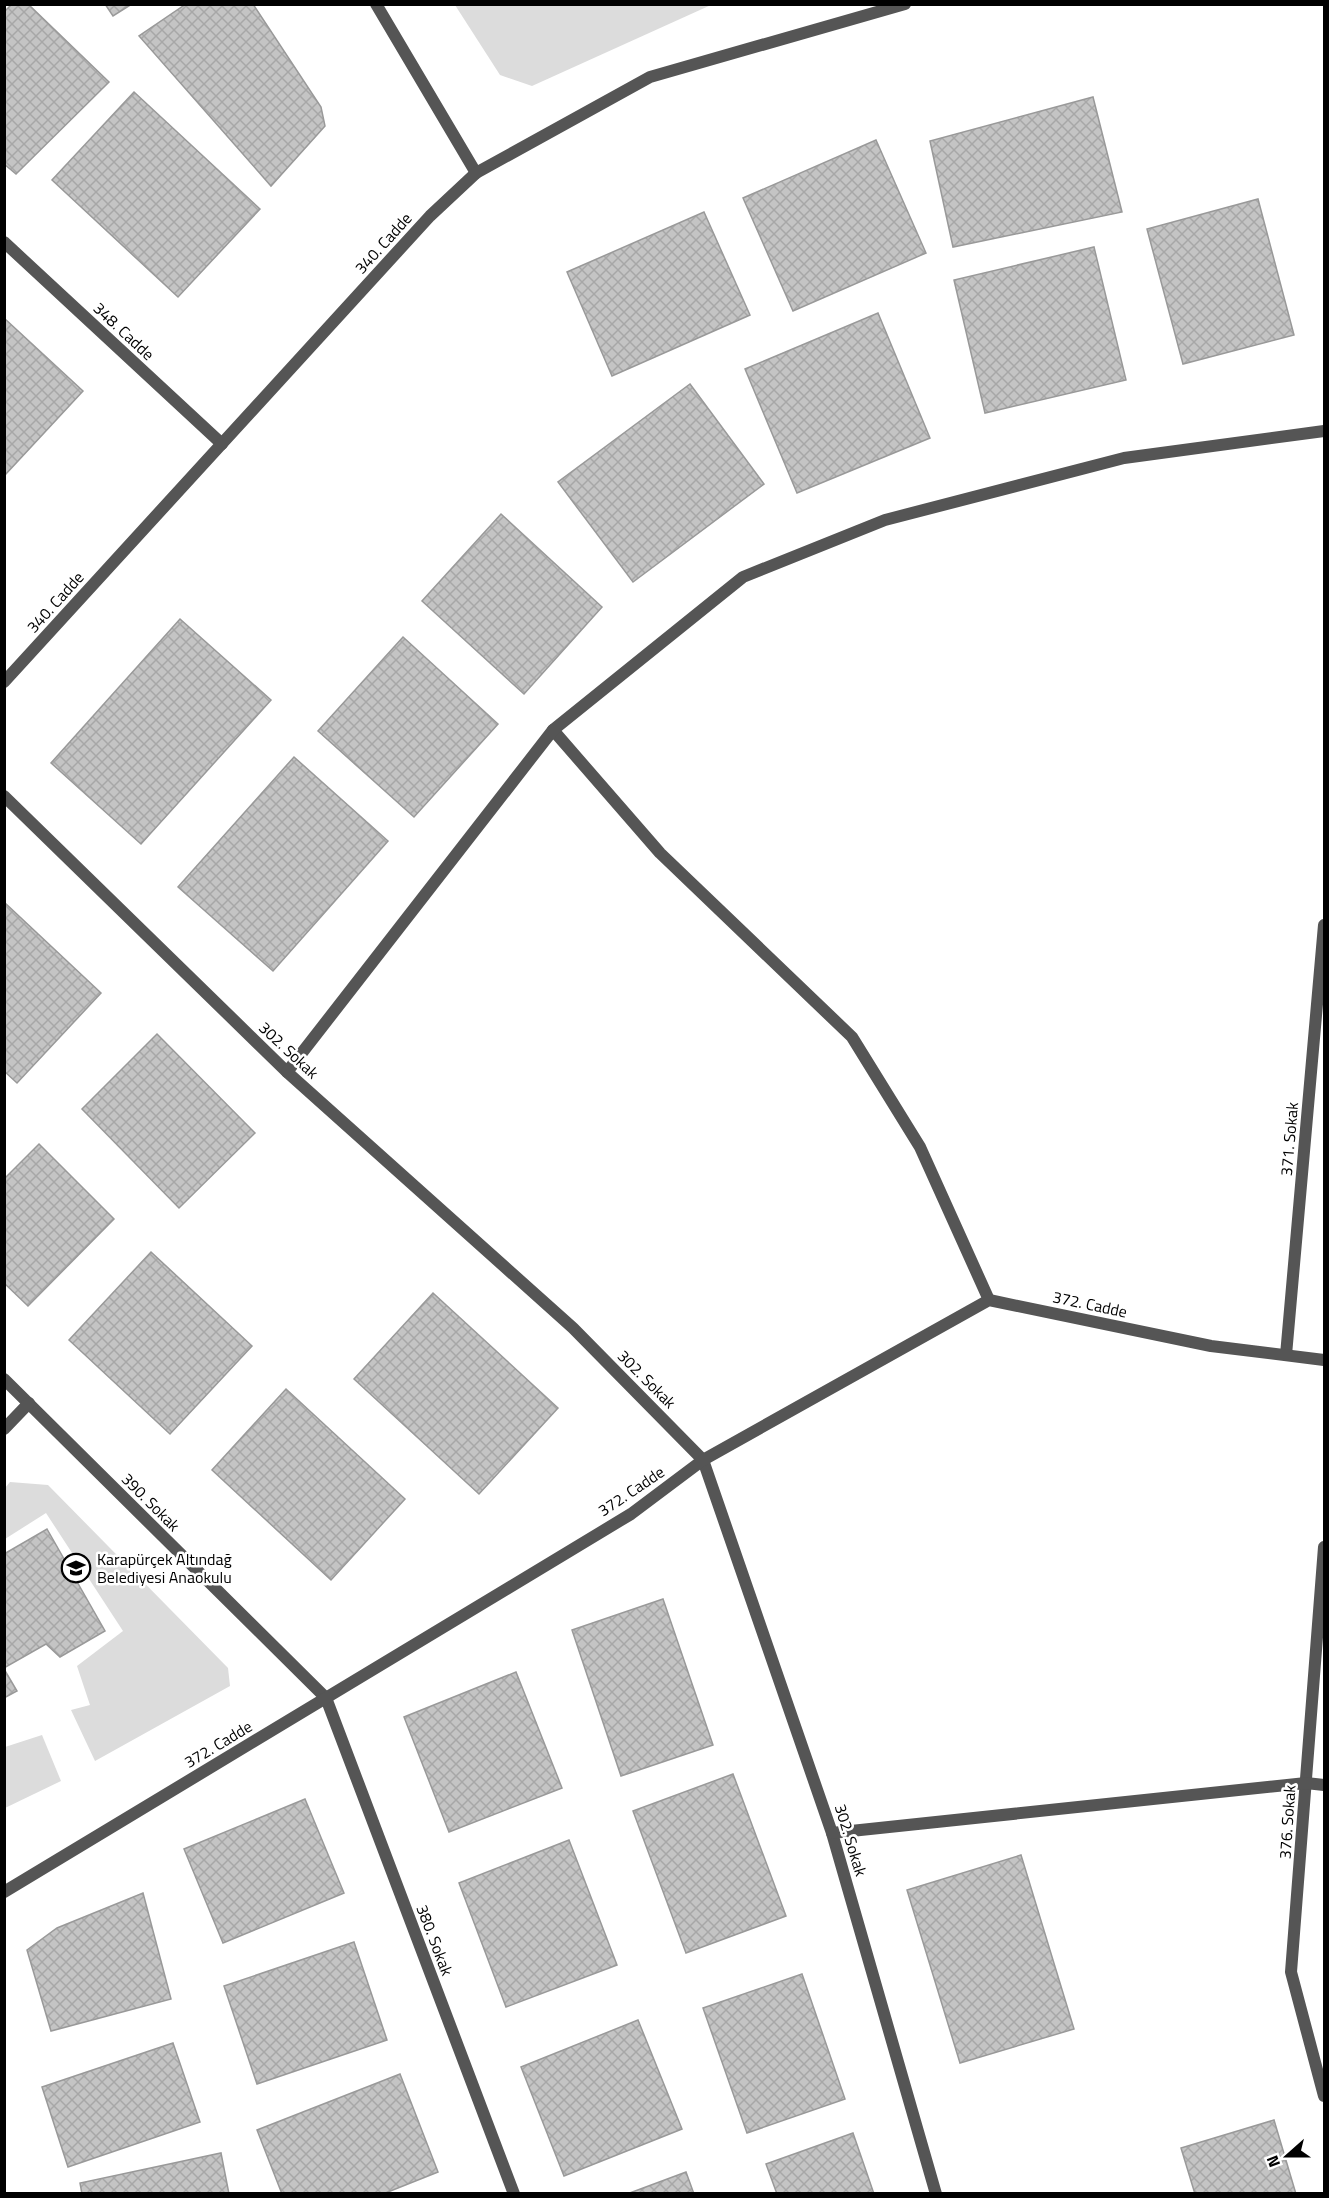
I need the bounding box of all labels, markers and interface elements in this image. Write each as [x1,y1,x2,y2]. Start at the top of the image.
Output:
street label: 340. Cadde [349,207,417,279]
street label: 348. Cadde [88,296,160,366]
street label: 340. Cadde [21,566,89,638]
street label: 302. Sokak [254,1016,325,1084]
street label: 371. Sokak [1274,1101,1304,1177]
street label: 372. Cadde [1051,1284,1129,1324]
street label: 302. Sokak [612,1344,682,1414]
street label: 372. Cadde [593,1460,669,1522]
street label: 390. Sokak [116,1467,186,1537]
place label: Karapürçek Altındağ Belediyesi Anaokulu [97,1547,232,1589]
school or university icon: Karapürçek Altındağ Belediyesi Anaokulu [60,1552,92,1584]
street label: 372. Cadde [179,1714,257,1774]
street label: 376. Sokak [1272,1784,1302,1860]
street label: 302. Sokak [829,1801,873,1879]
street label: 380. Sokak [410,1901,460,1979]
north arrow [1257,2126,1317,2186]
text: N [1260,2152,1286,2171]

